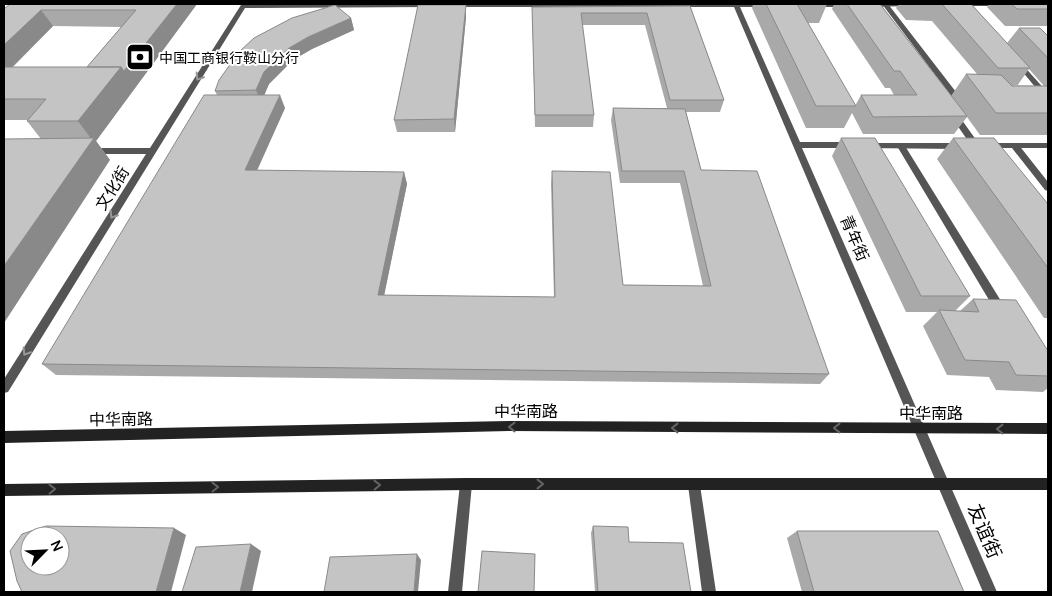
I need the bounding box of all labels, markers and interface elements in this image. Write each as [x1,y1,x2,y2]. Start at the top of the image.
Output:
bank icon: 中国工商银行鞍山分行 [125,42,155,72]
place label: 中国工商银行鞍山分行 [159,48,299,67]
one-way arrow [196,71,205,80]
street label: 文化街 [90,162,134,214]
one-way arrow [109,209,119,218]
street label: 青年街 [835,212,875,264]
one-way arrow [23,347,33,356]
street label: 中华南路 [494,400,558,422]
street label: 中华南路 [899,402,963,424]
street label: 中华南路 [89,407,153,431]
one-way arrow [508,422,516,432]
one-way arrow [670,422,678,433]
one-way arrow [833,423,841,434]
one-way arrow [995,424,1003,434]
one-way arrow [536,479,544,489]
one-way arrow [374,480,382,490]
one-way arrow [212,482,219,492]
one-way arrow [49,484,57,494]
street label: 友谊街 [962,500,1008,562]
north arrow [20,526,70,576]
text: N [47,537,68,554]

